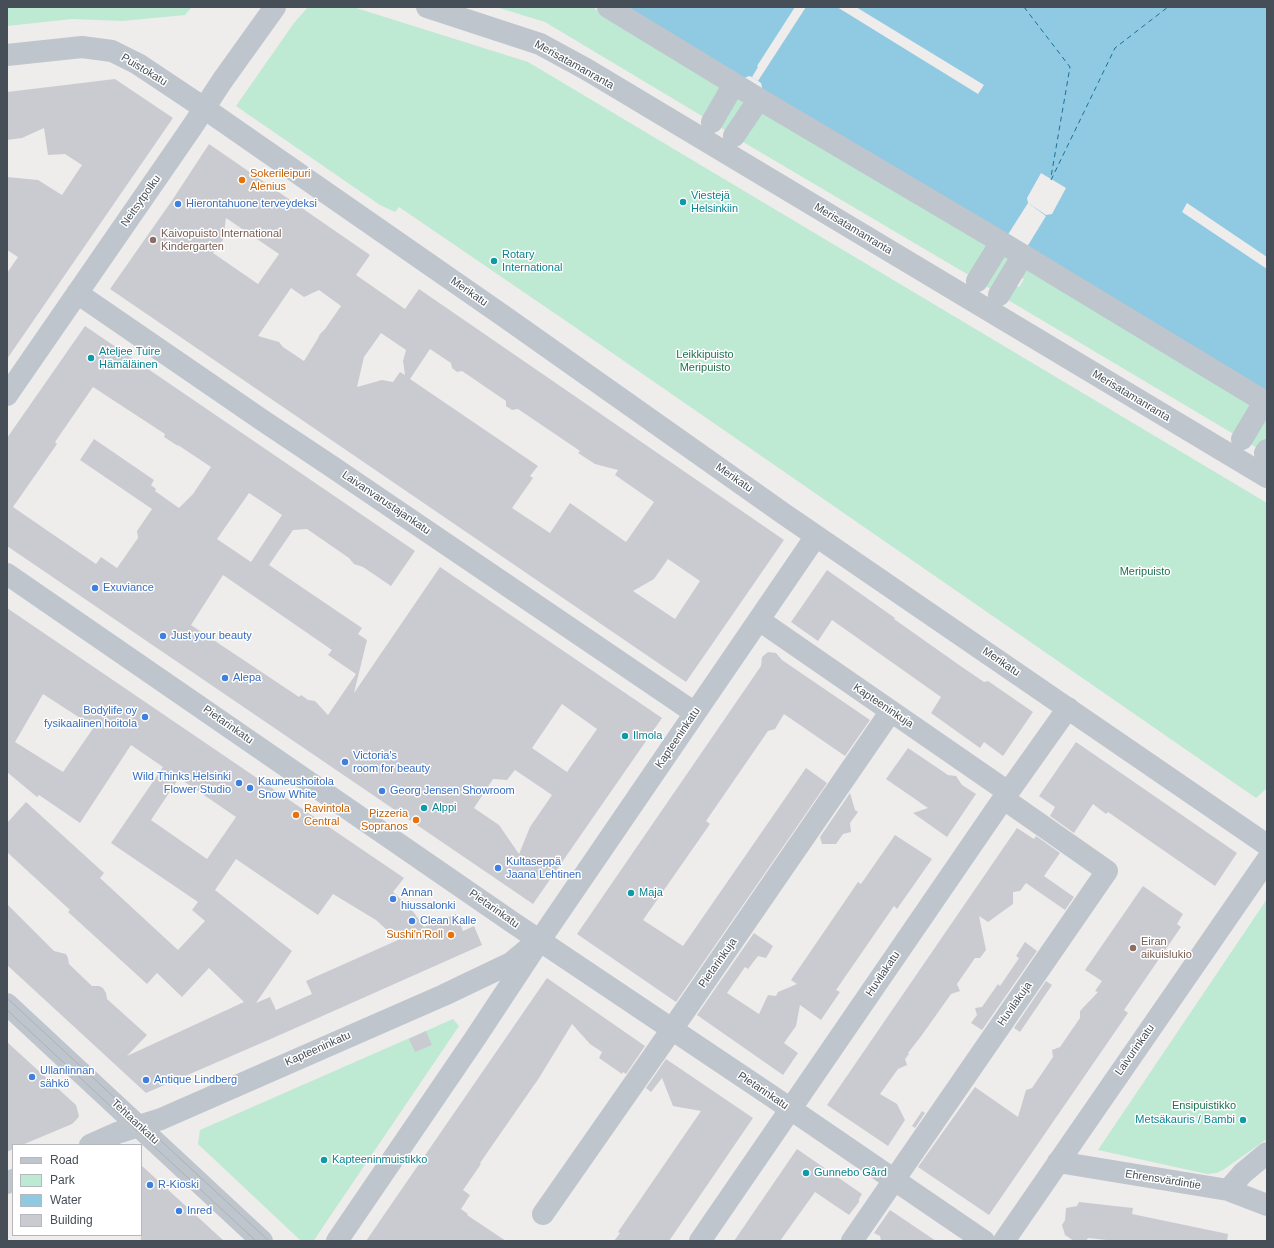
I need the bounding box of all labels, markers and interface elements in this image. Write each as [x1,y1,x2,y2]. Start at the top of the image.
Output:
street label: Merisatamanranta [532,38,616,92]
street label: Puistokatu [119,51,169,89]
place label: Sokerileipuri Alenius [250,167,311,193]
street label: Neitsytpolku [118,173,164,229]
marker: Sokerileipuri Alenius [237,175,247,185]
place label: Viestejä Helsinkiin [691,189,738,215]
place label: Hierontahuone terveydeksi [186,197,317,211]
marker: Viestejä Helsinkiin [678,197,688,207]
marker: Hierontahuone terveydeksi [173,199,183,209]
street label: Merisatamanranta [812,201,894,257]
place label: Kaivopuisto International Kindergarten [161,227,281,253]
marker: Kaivopuisto International Kindergarten [148,235,158,245]
place label: Rotary International [502,248,563,274]
marker: Rotary International [489,256,499,266]
street label: Merikatu [448,274,490,310]
place label: Ateljee Tuire Hämäläinen [99,345,160,371]
park label: Leikkipuisto Meripuisto [676,348,734,374]
marker: Ateljee Tuire Hämäläinen [86,353,96,363]
street label: Merisatamanranta [1090,368,1172,424]
street label: Merikatu [713,460,755,496]
street label: Laivanvarustajankatu [339,468,433,538]
park label: Meripuisto [1120,565,1170,579]
place label: Exuviance [103,581,154,595]
marker: Exuviance [90,583,100,593]
place label: Just your beauty [171,629,252,643]
marker: Just your beauty [158,631,168,641]
street label: Merikatu [980,645,1022,679]
place label: Alepa [233,671,261,685]
marker: Alepa [220,673,230,683]
street label: Kapteeninkuja [850,681,916,731]
street label: Pietarinkatu [200,703,256,747]
place label: Bodylife oy fysikaalinen hoitola [44,704,137,730]
street label: Kapteeninkatu [653,705,703,771]
marker: Bodylife oy fysikaalinen hoitola [140,712,150,722]
place label: Ilmola [633,729,662,743]
marker: Ilmola [620,731,630,741]
place label: Victoria's room for beauty [353,749,430,775]
marker: Victoria's room for beauty [340,757,350,767]
place label: Wild Thinks Helsinki Flower Studio [133,770,231,796]
place label: Kauneushoitola Snow White [258,775,334,801]
marker: Wild Thinks Helsinki Flower Studio [234,778,244,788]
marker: Kauneushoitola Snow White [245,783,255,793]
place label: Georg Jensen Showroom [390,784,515,798]
marker: Georg Jensen Showroom [377,786,387,796]
place label: Alppi [432,801,456,815]
place label: Ravintola Central [304,802,350,828]
marker: Alppi [419,803,429,813]
place label: Pizzeria Sopranos [361,807,408,833]
marker: Ravintola Central [291,810,301,820]
marker: Pizzeria Sopranos [411,815,421,825]
place label: Kultaseppä Jaana Lehtinen [506,855,581,881]
marker: Kultaseppä Jaana Lehtinen [493,863,503,873]
place label: Annan hiussalonki [401,886,455,912]
place label: Maja [639,886,663,900]
street label: Pietarinkatu [466,887,522,931]
marker: Maja [626,888,636,898]
marker: Annan hiussalonki [388,894,398,904]
place label: Clean Kalle [420,914,476,928]
marker: Clean Kalle [407,916,417,926]
place label: Sushi'n'Roll [386,928,443,942]
marker: Sushi'n'Roll [446,930,456,940]
place label: Eiran aikuislukio [1141,935,1192,961]
street label: Pietarinkuja [696,936,740,990]
marker: Eiran aikuislukio [1128,943,1138,953]
street label: Huvilakatu [863,949,903,999]
street label: Huvilakuja [995,979,1035,1029]
street label: Laivurinkatu [1113,1022,1157,1078]
street label: Kapteeninkatu [283,1029,353,1069]
place label: Ullanlinnan sähkö [40,1064,94,1090]
street label: Pietarinkatu [735,1069,791,1113]
marker: Ullanlinnan sähkö [27,1072,37,1082]
place label: Antique Lindberg [154,1073,237,1087]
marker: Antique Lindberg [141,1075,151,1085]
street label: Tehtaankatu [109,1097,161,1147]
park label: Ensipuistikko [1172,1099,1236,1113]
place label: Metsäkauris / Bambi [1135,1113,1235,1127]
marker: Metsäkauris / Bambi [1238,1115,1248,1125]
legend [12,1144,142,1236]
text: Road [50,1153,79,1167]
place label: Kapteeninmuistikko [332,1153,427,1167]
marker: Kapteeninmuistikko [319,1155,329,1165]
place label: Gunnebo Gård [814,1166,887,1180]
marker: Gunnebo Gård [801,1168,811,1178]
street label: Ehrensvärdintie [1124,1168,1202,1192]
text: Park [50,1173,75,1187]
place label: R-Kioski [158,1178,199,1192]
marker: R-Kioski [145,1180,155,1190]
text: Water [50,1193,82,1207]
place label: Inred [187,1204,212,1218]
marker: Inred [174,1206,184,1216]
text: Building [50,1213,93,1227]

